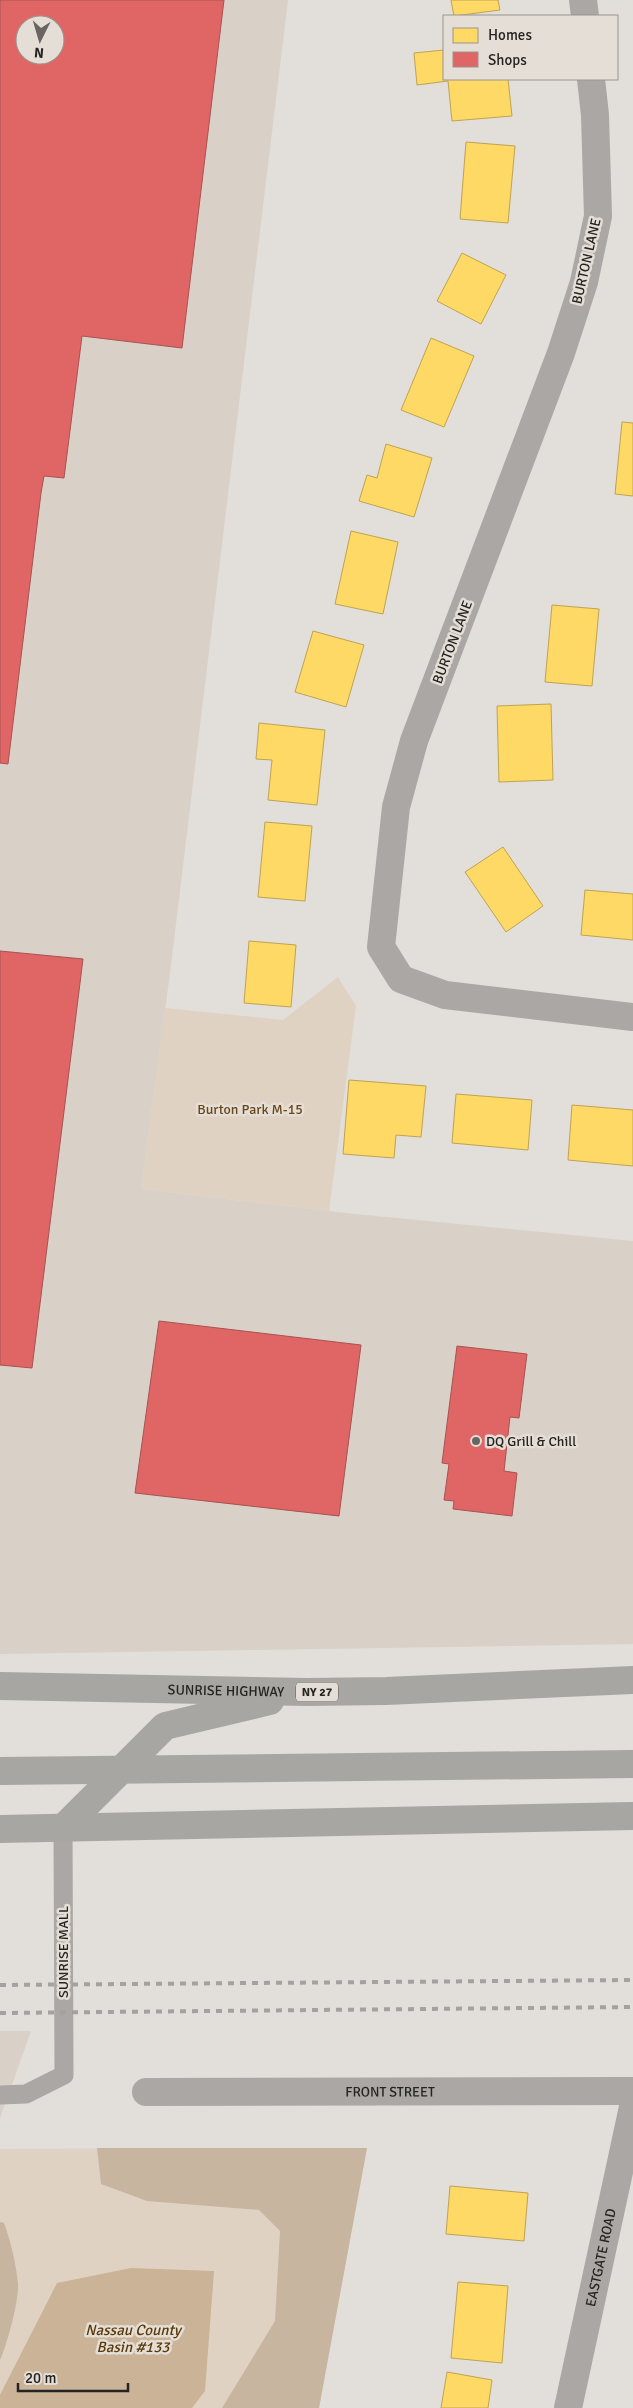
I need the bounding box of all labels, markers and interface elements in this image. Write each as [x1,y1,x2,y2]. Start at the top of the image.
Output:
north arrow [15,15,65,65]
legend [443,15,618,80]
text: Homes [488,26,532,44]
text: N [33,44,45,61]
text: Shops [488,51,527,69]
street label: BURTON LANE [568,216,605,306]
street label: BURTON LANE [429,598,476,686]
park label: Burton Park M-15 [197,1101,303,1118]
place label: DQ Grill & Chill [486,1433,576,1450]
marker: DQ Grill & Chill [470,1435,482,1447]
street label: SUNRISE HIGHWAY [168,1681,284,1701]
road number: NY 27 [296,1682,338,1701]
street label: SUNRISE MALL [55,1906,72,1998]
street label: FRONT STREET [345,2083,435,2101]
street label: EASTGATE ROAD [582,2207,620,2308]
water label: Nassau County Basin #133 [85,2321,183,2356]
scale bar [18,2360,128,2392]
text: 20 m [25,2369,56,2387]

